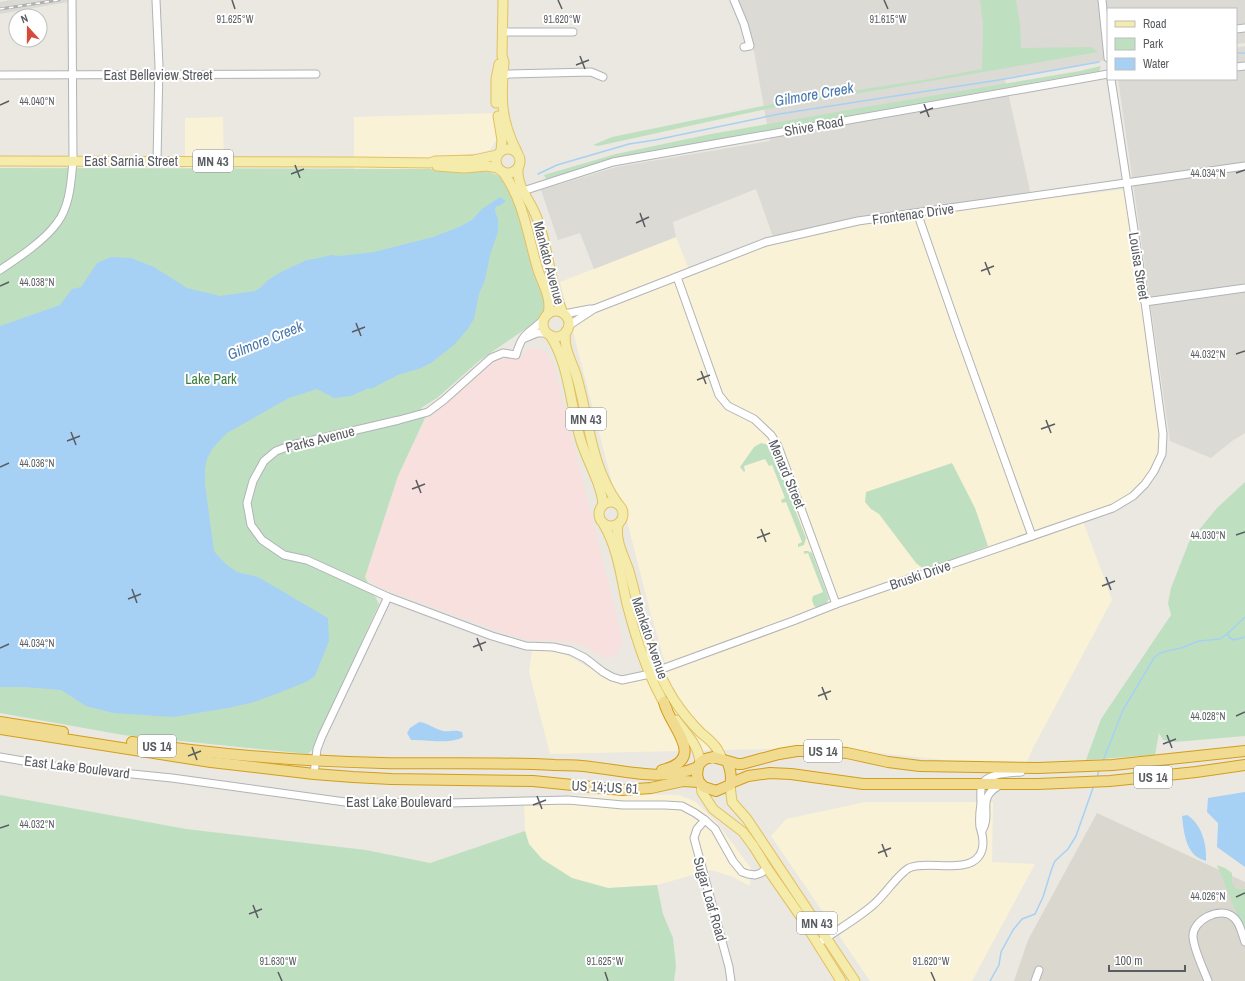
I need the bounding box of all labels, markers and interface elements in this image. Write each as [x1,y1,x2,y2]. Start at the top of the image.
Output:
north arrow [8,8,48,48]
legend [1107,8,1237,80]
text: N [19,11,30,26]
text: 91.625°W [217,13,254,26]
text: 91.620°W [544,13,581,26]
text: 91.615°W [870,13,907,26]
text: Road [1143,16,1167,32]
text: Park [1143,36,1163,52]
text: Water [1143,56,1170,72]
street label: East Belleview Street [103,66,213,84]
water label: Gilmore Creek [773,77,856,111]
text: 44.040°N [20,95,55,108]
street label: Shive Road [783,112,845,140]
road number: MN 43 [193,150,233,172]
street label: East Sarnia Street [84,152,178,170]
text: 44.034°N [1191,167,1226,180]
street label: Frontenac Drive [871,199,955,229]
street label: Mankato Avenue [529,219,569,307]
street label: Louisa Street [1125,231,1153,301]
text: 44.038°N [20,276,55,289]
water label: Gilmore Creek [224,315,307,365]
text: 44.032°N [1191,348,1226,361]
park label: Lake Park [185,370,237,388]
road number: MN 43 [566,408,606,430]
street label: Parks Avenue [284,422,356,456]
street label: Menard Street [765,437,809,511]
text: 44.036°N [20,457,55,470]
text: 44.030°N [1191,529,1226,542]
street label: Bruski Drive [887,556,953,594]
street label: Mankato Avenue [628,595,672,681]
text: 44.034°N [20,637,55,650]
text: 44.028°N [1191,710,1226,723]
road number: US 14 [138,735,176,757]
road number: US 14 [804,740,842,762]
street label: East Lake Boulevard [23,752,131,782]
road number: US 14 [1134,766,1172,788]
street label: US 14;US 61 [571,776,640,798]
street label: East Lake Boulevard [346,793,452,811]
text: 44.032°N [20,818,55,831]
street label: Sugar Loaf Road [689,855,731,943]
text: 44.026°N [1191,890,1226,903]
road number: MN 43 [797,912,837,934]
scale bar [1109,947,1185,973]
text: 100 m [1115,953,1142,969]
text: 91.630°W [260,955,297,968]
text: 91.625°W [587,955,624,968]
text: 91.620°W [913,955,950,968]

